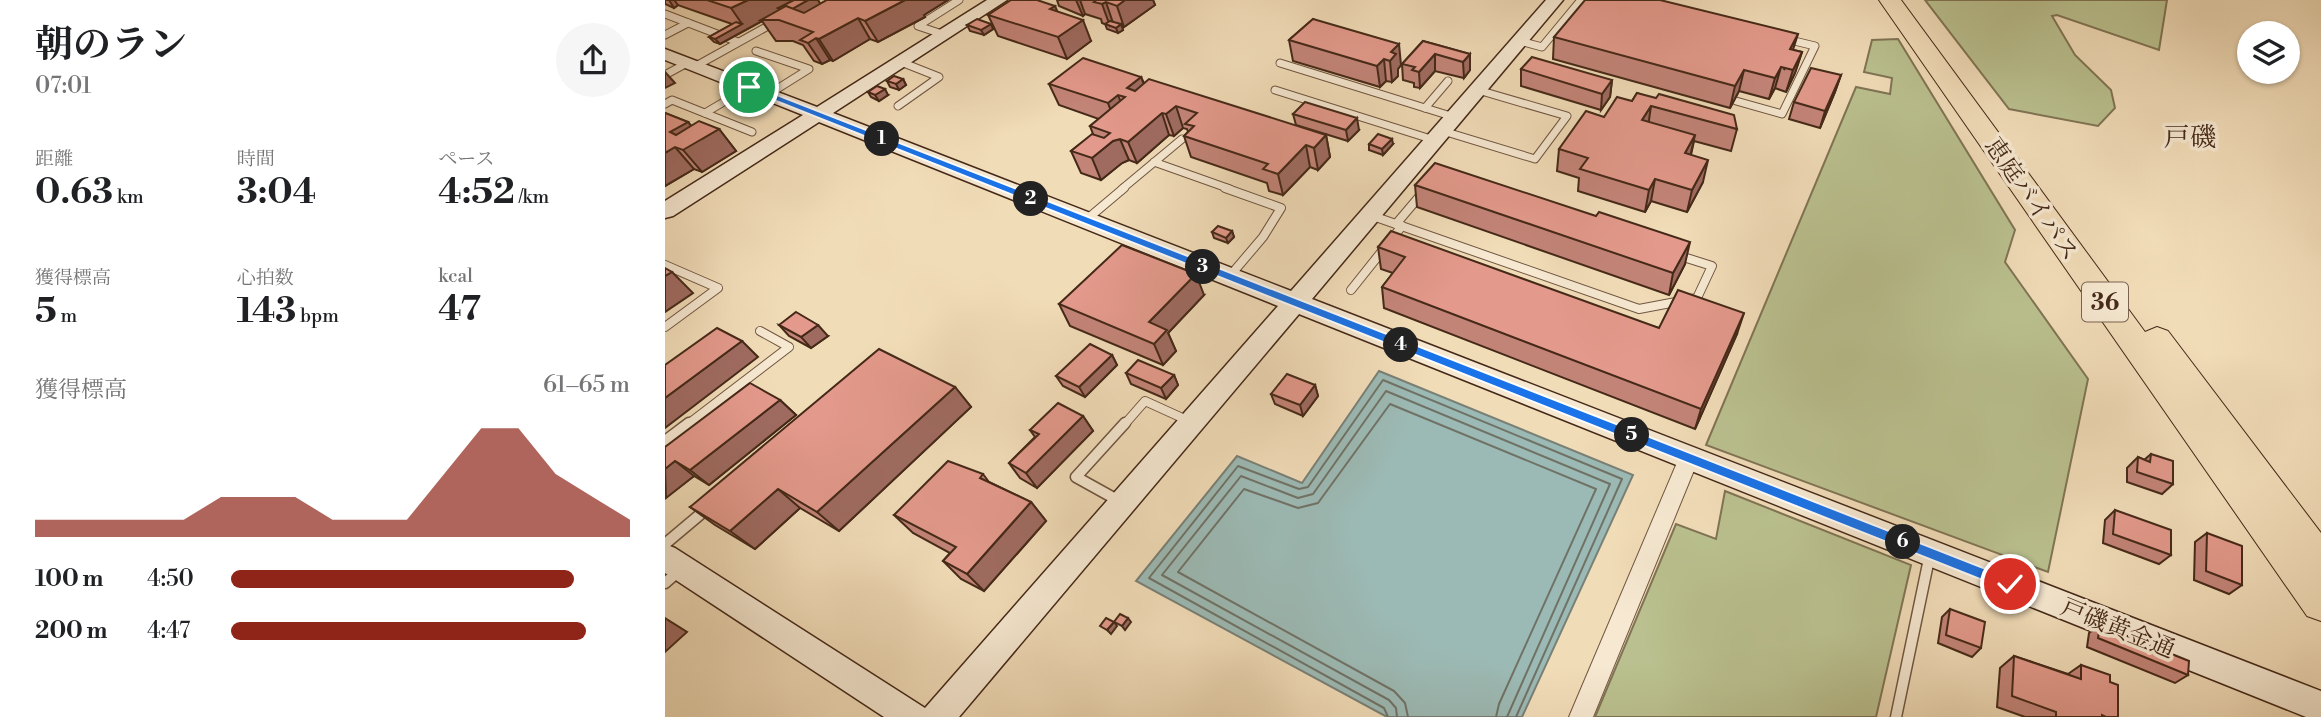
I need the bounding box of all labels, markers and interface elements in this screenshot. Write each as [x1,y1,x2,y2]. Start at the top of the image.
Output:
map controls [2237,21,2300,84]
button: layers [2237,21,2300,84]
text: 朝のラン [35,22,187,69]
button: share [556,23,630,97]
pin [719,57,779,117]
icon: arrive [730,68,768,106]
text: 07:01 [35,72,91,100]
pin: 1 [865,122,899,156]
district label: 戸磯 [2164,122,2216,154]
text: 1 [877,126,886,150]
street label: 恵庭バイパス [1978,132,2085,267]
text: 距離 [35,147,73,171]
text: 時間 [237,147,275,171]
text: ペース [438,147,494,171]
text: 0.63 [35,171,113,214]
text: 3:04 [237,171,316,214]
text: 4:52 [438,171,515,214]
pin: 2 [1013,182,1049,216]
text: km [113,185,144,209]
text: /km [515,185,549,209]
text: 2 [1025,186,1036,210]
pin: 3 [1185,250,1221,284]
text: 3 [1197,254,1208,278]
text: kcal [438,264,473,288]
text: 獲得標高 [35,266,111,290]
text: 心拍数 [237,266,294,290]
road number: 36 [2082,282,2128,322]
text: 47 [438,288,481,331]
text: 5 [35,290,57,333]
text: 143 [237,290,296,333]
text: m [57,304,77,328]
text: bpm [296,304,339,328]
pin: 4 [1383,328,1419,362]
text: 4 [1394,332,1407,356]
text: 61–65 m [543,371,630,399]
text: 獲得標高 [35,376,127,404]
pin: 5 [1615,418,1649,452]
text: 5 [1626,422,1637,446]
pin: 6 [1885,524,1921,560]
text: 6 [1897,529,1908,553]
pin [1980,554,2040,614]
text: 100 m [35,565,103,593]
text: 4:50 [147,565,194,593]
icon: check [1991,565,2029,603]
street label: 戸磯黄金通 [2056,593,2179,665]
text: 200 m [35,617,107,645]
text: 4:47 [147,617,190,645]

